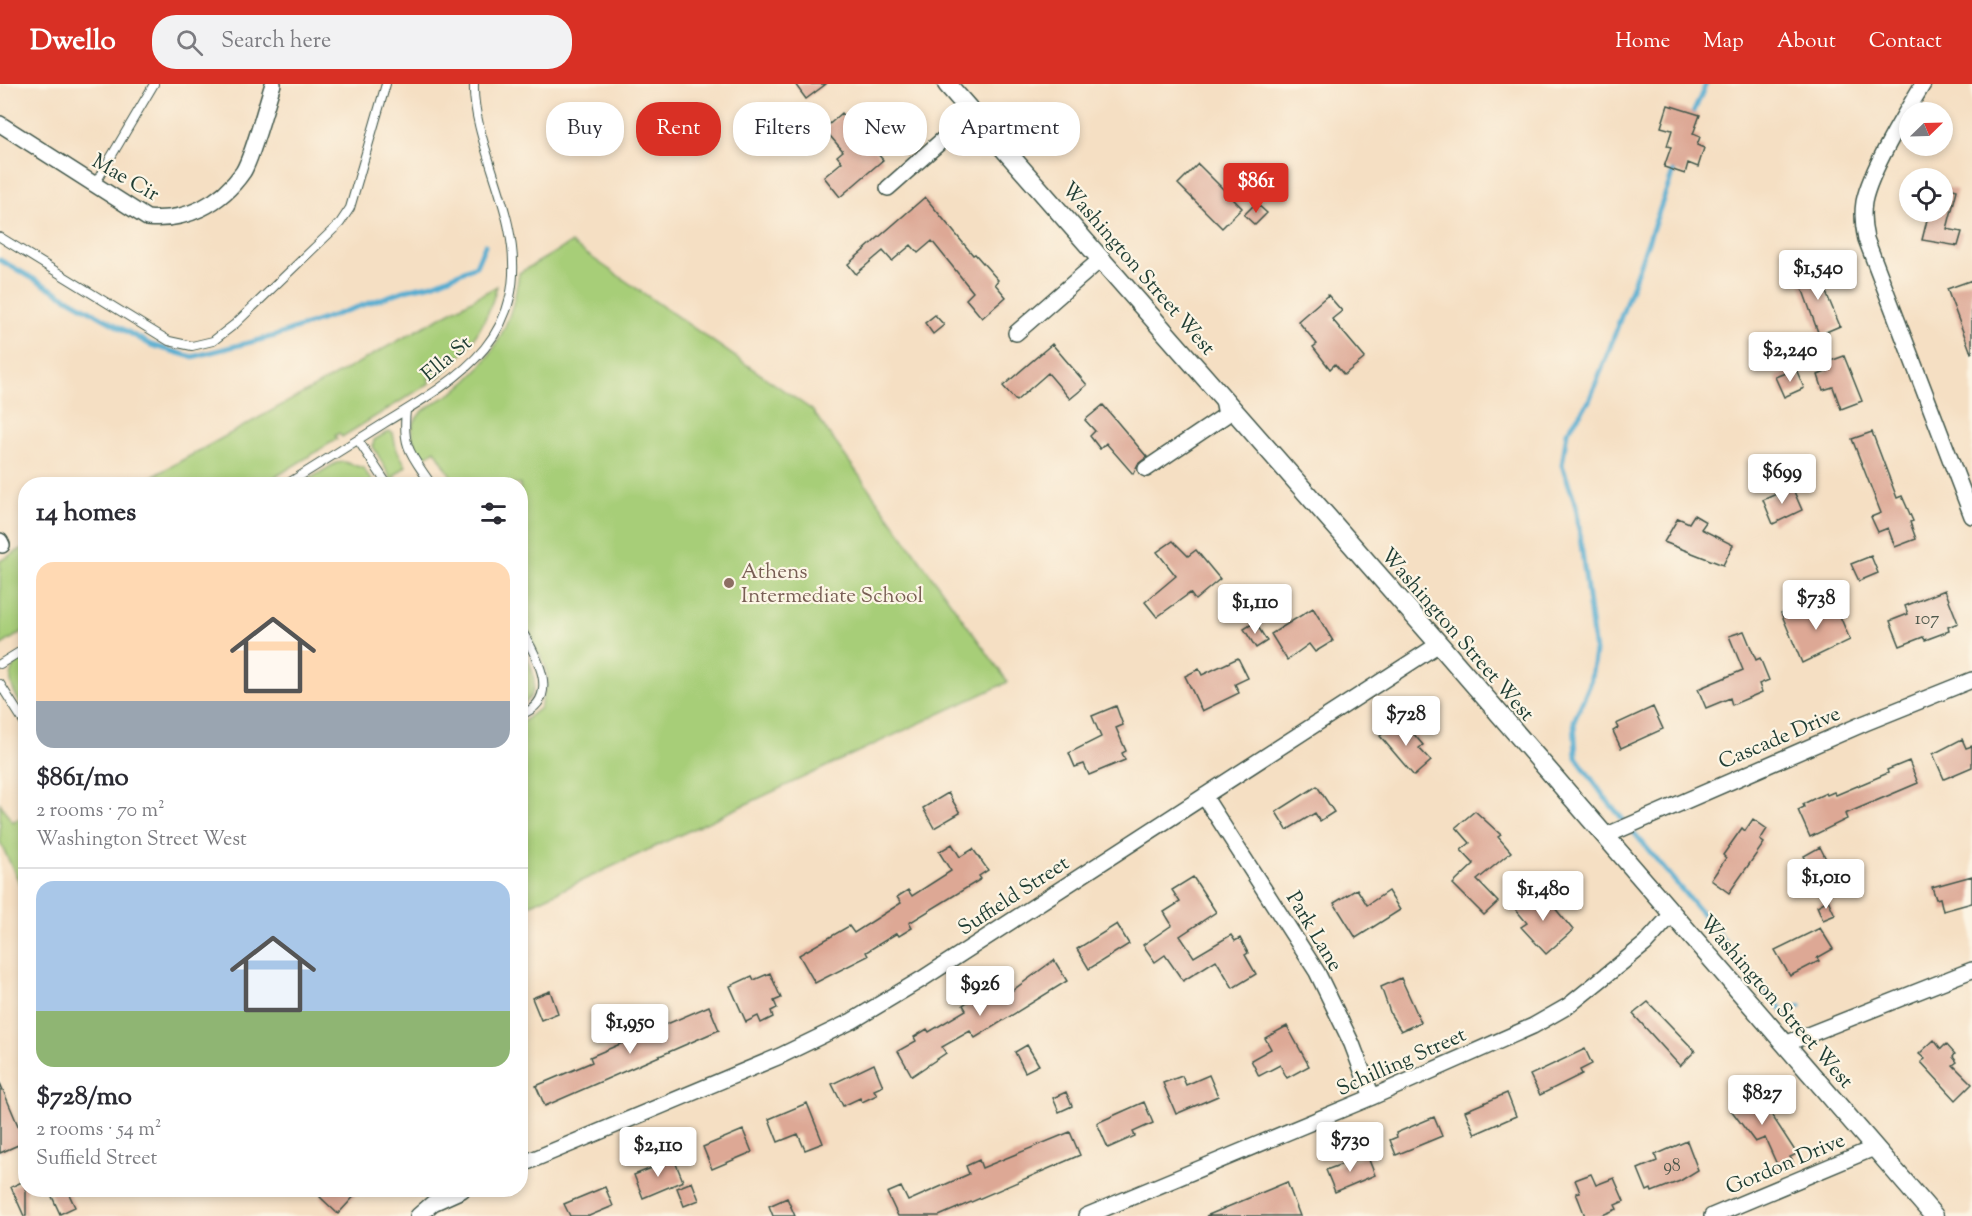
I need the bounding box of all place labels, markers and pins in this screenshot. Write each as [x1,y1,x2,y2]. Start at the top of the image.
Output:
pin: $861 [1220,163,1292,214]
pin: $1,540 [1769,250,1867,301]
pin: $2,240 [1741,332,1839,383]
pin: $699 [1746,454,1818,505]
place label: Athens Intermediate School [741,558,924,612]
marker: Athens Intermediate School [722,576,736,590]
pin: $738 [1780,580,1852,631]
pin: $1,110 [1206,584,1304,635]
pin: $728 [1370,696,1442,747]
pin: $1,010 [1777,859,1875,910]
pin: $1,480 [1494,871,1592,922]
pin: $926 [944,966,1016,1017]
pin: $1,950 [581,1004,679,1055]
pin: $827 [1726,1075,1798,1126]
pin: $730 [1314,1122,1386,1173]
pin: $2,110 [609,1127,707,1178]

